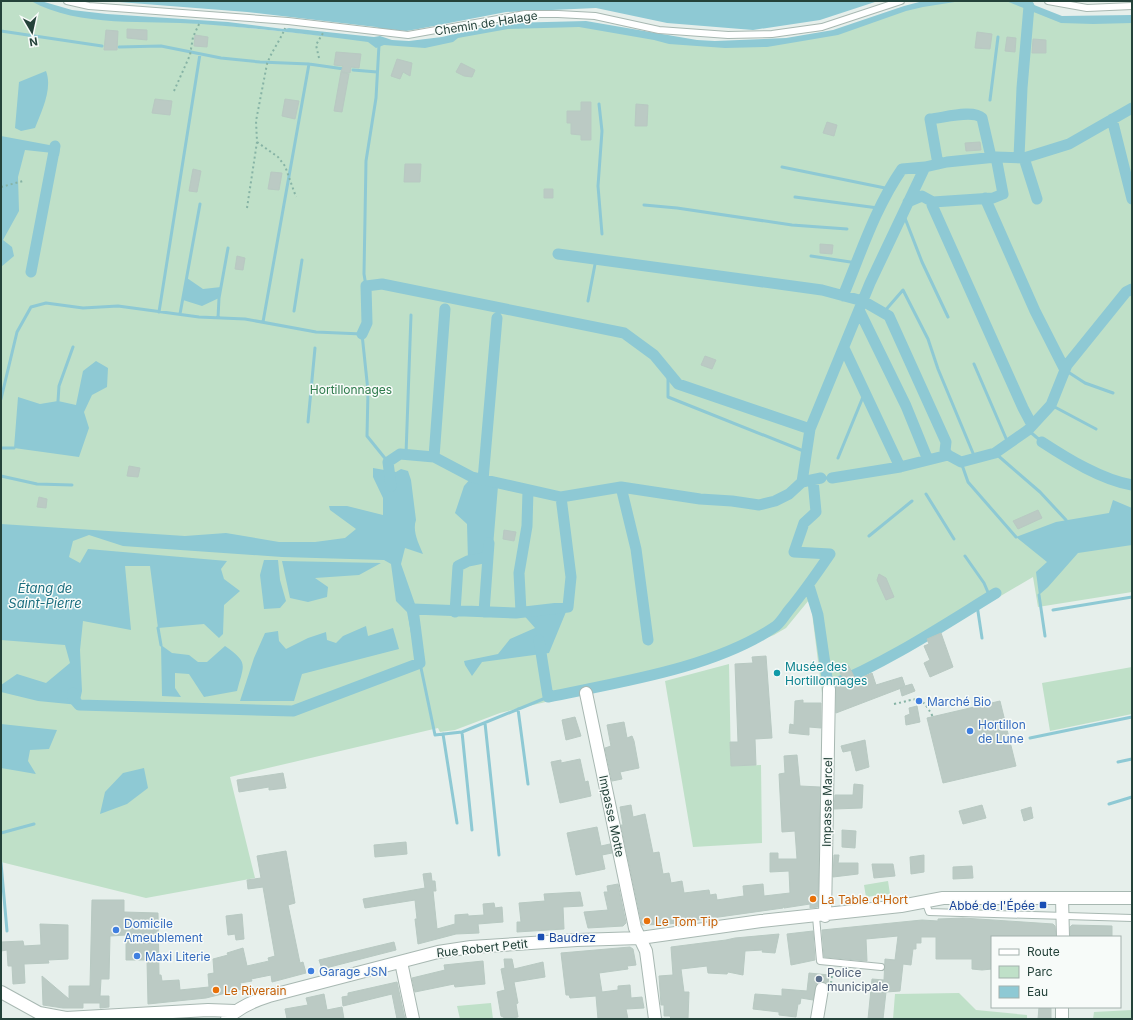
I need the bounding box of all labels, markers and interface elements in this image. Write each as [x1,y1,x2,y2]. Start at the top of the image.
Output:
street label: Chemin de Halage [433,7,539,39]
north arrow [12,12,52,52]
text: N [28,34,39,49]
park label: Hortillonnages [310,382,392,397]
water label: Étang de Saint-Pierre [8,580,82,611]
place label: Musée des Hortillonnages [785,659,867,688]
marker: Musée des Hortillonnages [772,668,782,678]
place label: Marché Bio [927,694,991,709]
marker: Marché Bio [914,696,924,706]
place label: Hortillon de Lune [978,717,1026,746]
marker: Hortillon de Lune [965,726,975,736]
street label: Impasse Marcel [819,757,835,847]
street label: Impasse Motte [596,774,628,858]
place label: La Table d'Hort [821,892,908,907]
marker: La Table d'Hort [808,894,818,904]
place label: Abbé de l'Épée [949,898,1035,913]
marker: Abbé de l'Épée [1038,900,1048,910]
place label: Le Tom Tip [655,914,718,929]
place label: Domicile Ameublement [124,916,203,945]
marker: Le Tom Tip [642,916,652,926]
marker: Domicile Ameublement [111,925,121,935]
place label: Baudrez [549,930,596,945]
marker: Baudrez [536,932,546,942]
street label: Rue Robert Petit [436,936,528,960]
legend [991,936,1121,1008]
text: Route [1027,944,1060,959]
place label: Maxi Literie [145,949,211,964]
marker: Maxi Literie [132,951,142,961]
place label: Garage JSN [319,964,387,979]
text: Parc [1027,964,1053,979]
place label: Police municipale [827,965,888,994]
marker: Garage JSN [306,966,316,976]
marker: Police municipale [814,974,824,984]
place label: Le Riverain [224,983,287,998]
text: Eau [1027,984,1048,999]
marker: Le Riverain [211,985,221,995]

